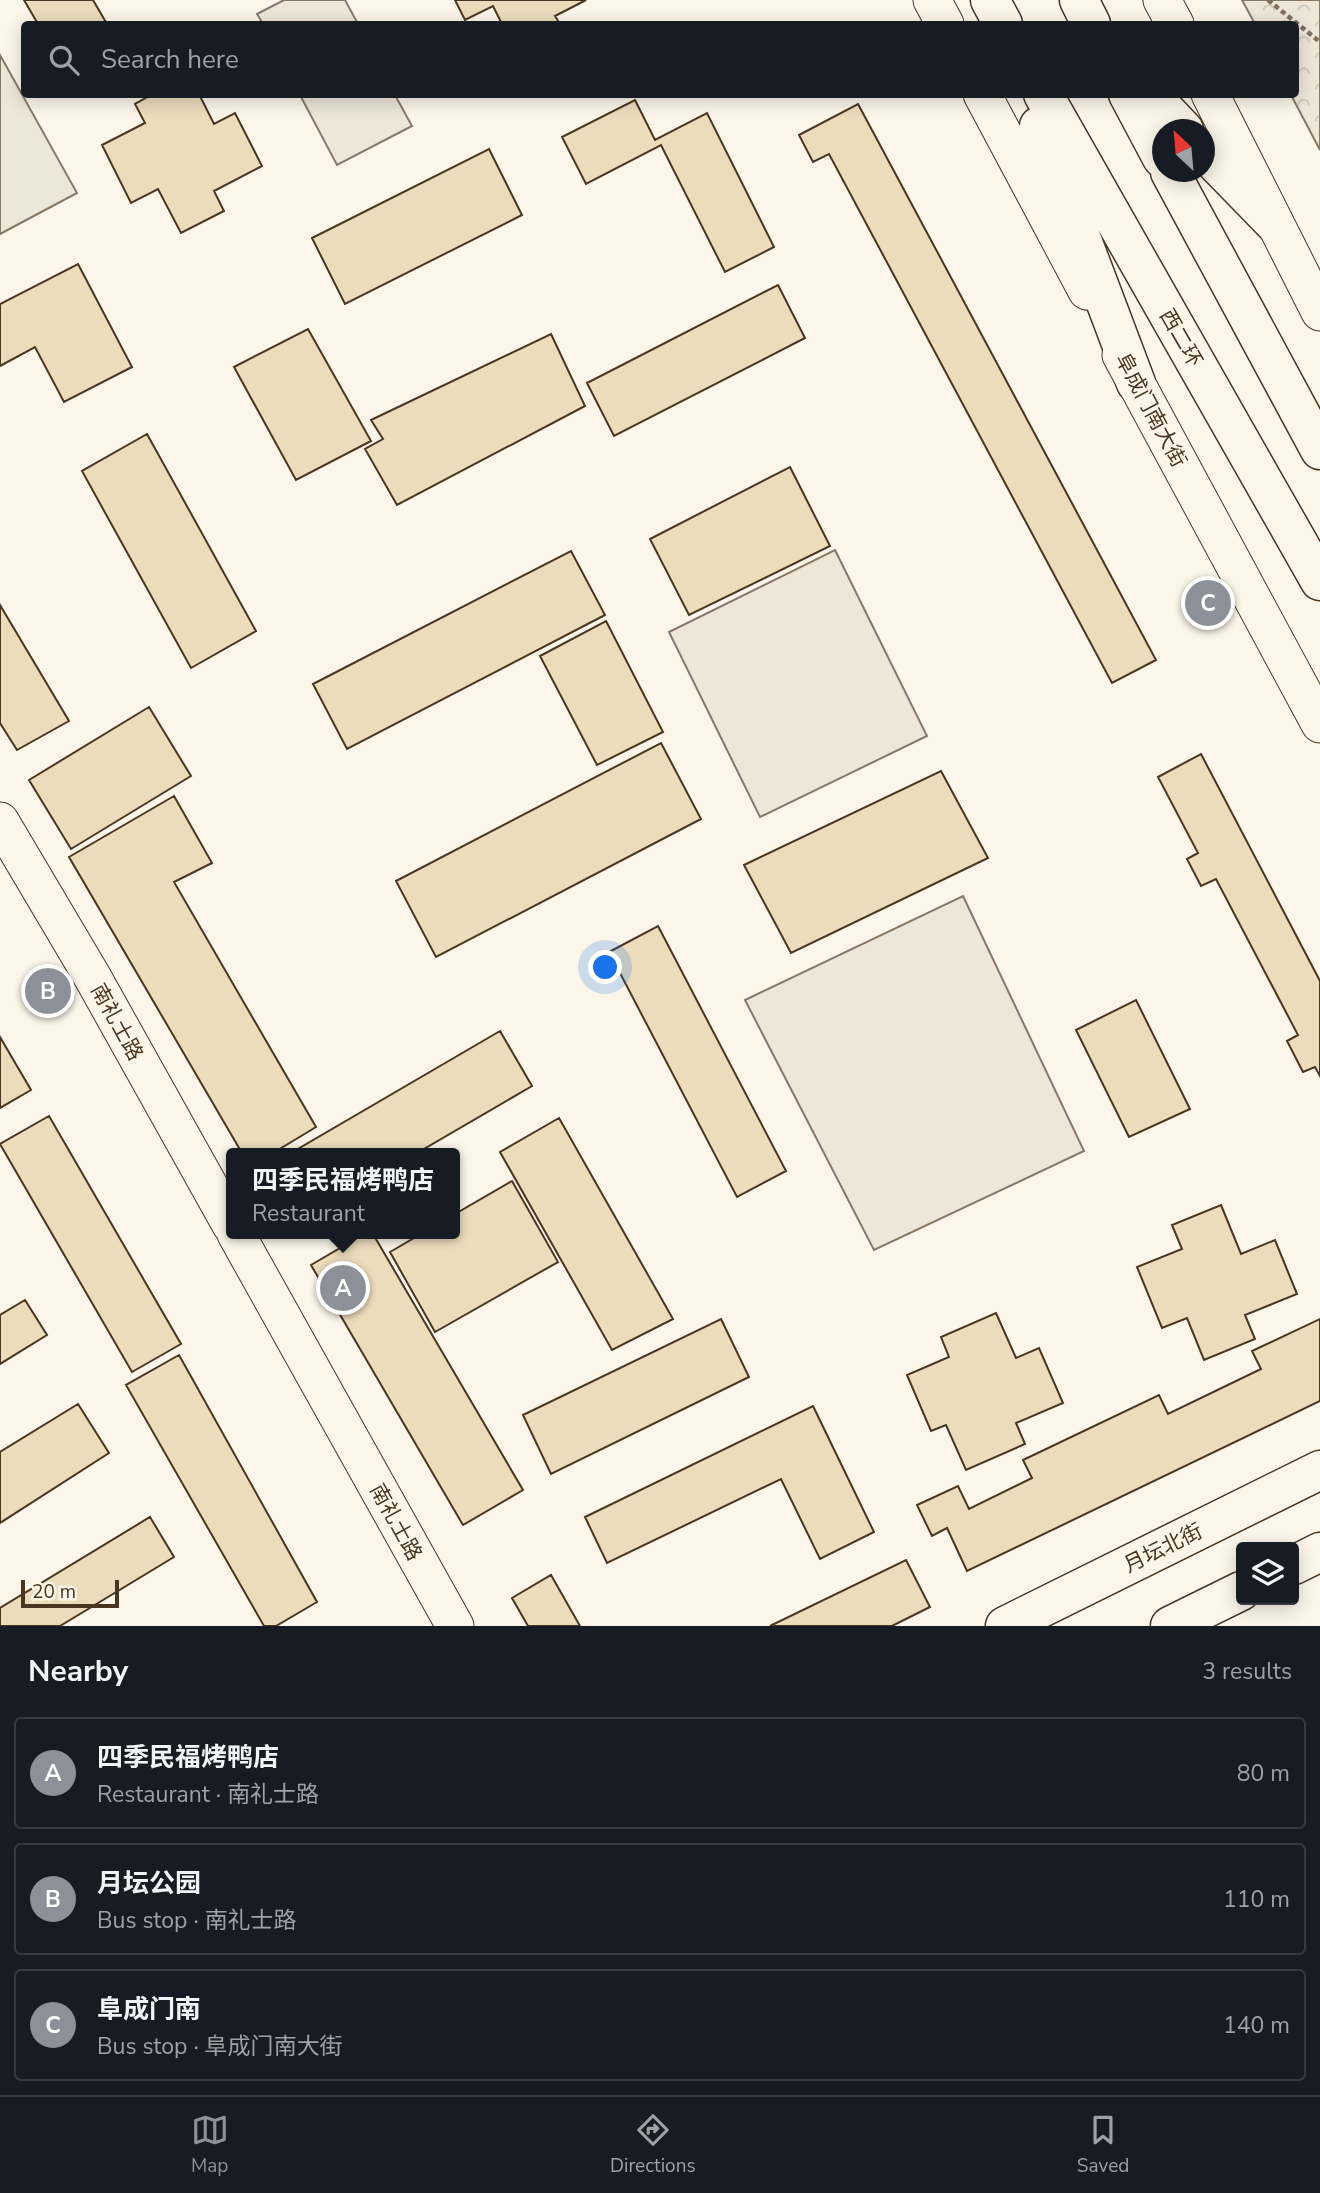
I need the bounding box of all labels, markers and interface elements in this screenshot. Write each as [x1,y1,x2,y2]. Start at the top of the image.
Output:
search box [21,21,1299,98]
icon: search [45,41,83,79]
text: Search here [101,42,239,77]
north arrow [1152,119,1215,182]
street label: 西二环 [1153,304,1209,372]
street label: 阜成门南大街 [1109,348,1193,472]
pin: C [1185,577,1231,629]
your location [588,950,622,984]
pin: B [25,965,71,1017]
street label: 南礼士路 [84,978,150,1066]
popup [226,1148,460,1239]
text: 四季民福烤鸭店 [252,1163,434,1198]
text: Restaurant [252,1198,365,1229]
pin: A [320,1262,366,1314]
street label: 南礼士路 [363,1478,429,1566]
street label: 月坛北街 [1119,1517,1207,1579]
map controls [1236,1542,1299,1605]
button: layers [1236,1542,1299,1605]
scale bar [21,1577,119,1609]
text: 20 m [32,1579,76,1605]
text: Nearby [28,1651,128,1692]
text: 3 results [1202,1656,1292,1687]
text: 四季民福烤鸭店 [97,1740,279,1775]
text: A [44,1758,62,1789]
text: 80 m [1237,1758,1290,1789]
text: Restaurant · 南礼士路 [97,1779,319,1810]
text: 月坛公园 [97,1866,201,1901]
text: B [45,1884,61,1915]
text: 110 m [1223,1884,1290,1915]
text: Bus stop · 南礼士路 [97,1905,297,1936]
text: 阜成门南 [97,1992,201,2027]
text: C [45,2010,61,2041]
text: 140 m [1223,2010,1290,2041]
text: Bus stop · 阜成门南大街 [97,2031,343,2062]
tab: Map [191,2111,229,2179]
tab: Directions [610,2111,696,2179]
tab: Saved [1077,2111,1129,2179]

